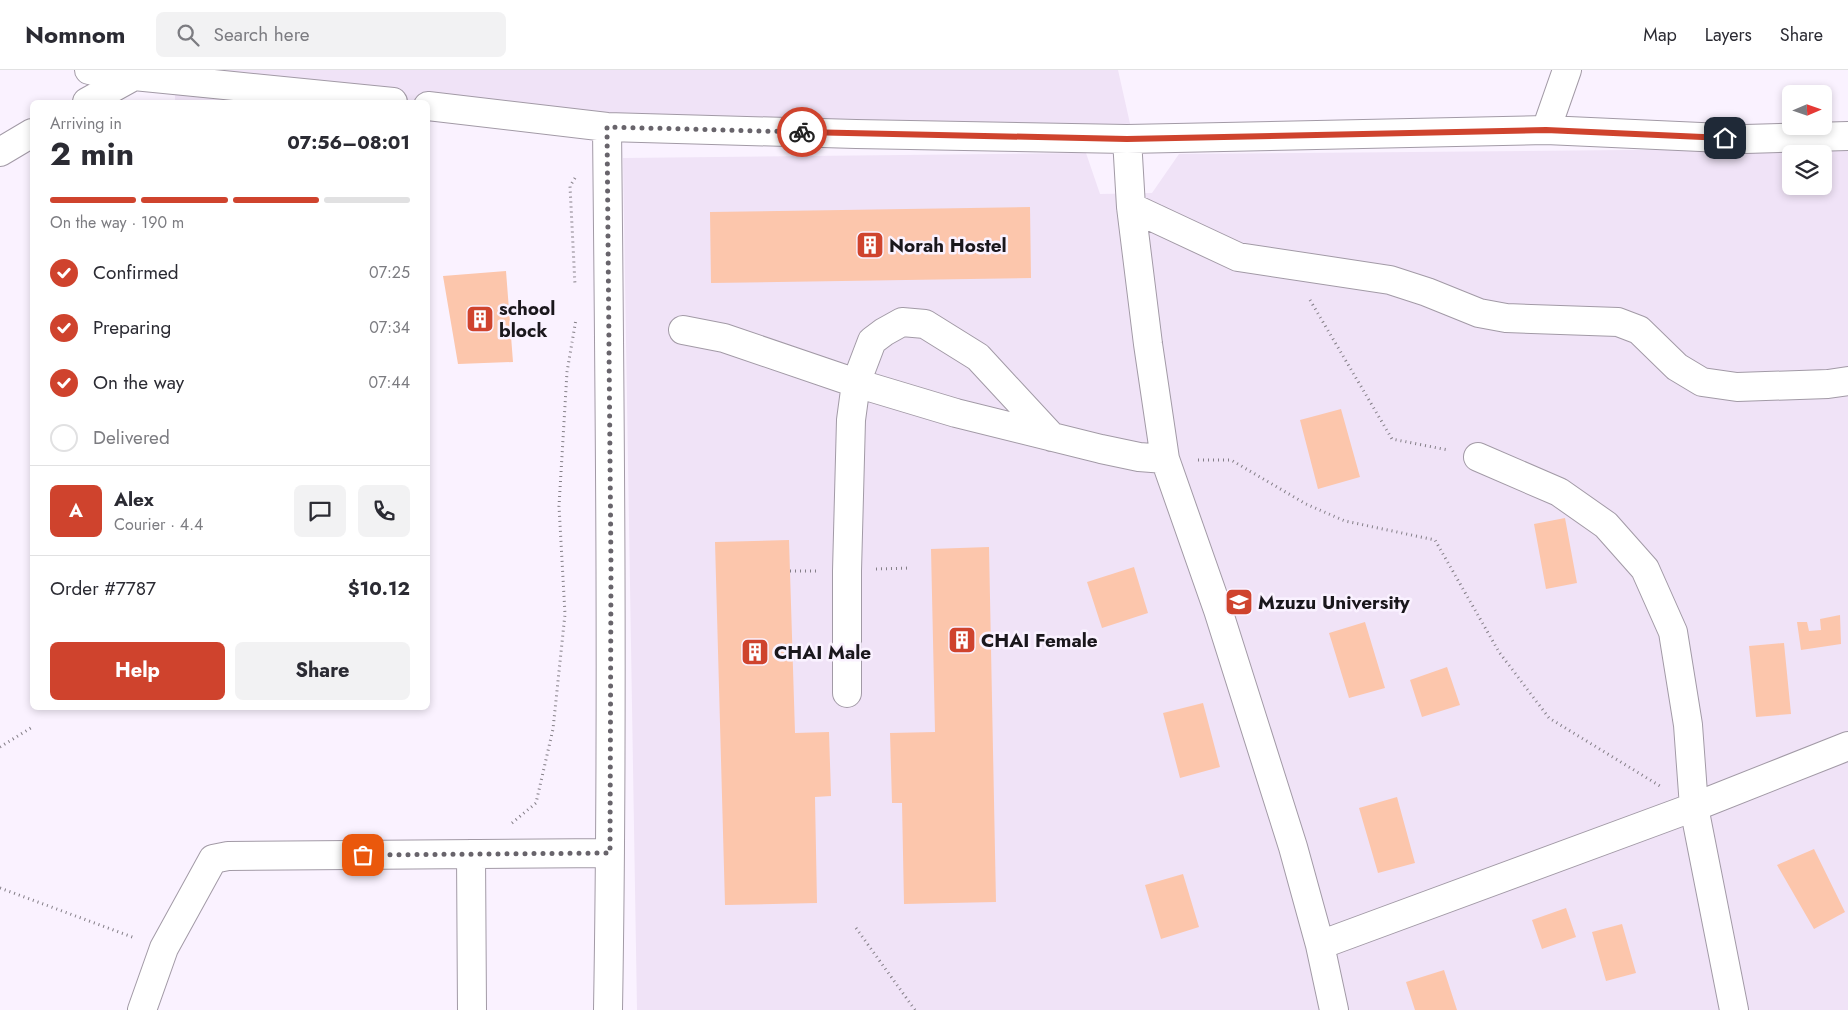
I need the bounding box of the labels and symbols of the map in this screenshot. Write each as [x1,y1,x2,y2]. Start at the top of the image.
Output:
north arrow [1782,85,1832,135]
courier [777,107,827,157]
pin [1704,117,1746,159]
building icon: Norah Hostel [855,230,885,260]
place label: Norah Hostel [889,232,1007,259]
place label: school block [499,295,555,344]
building icon: school block [465,304,495,334]
school or university icon: Mzuzu University [1224,587,1254,617]
place label: Mzuzu University [1258,589,1411,616]
building icon: CHAI Female [947,625,977,655]
place label: CHAI Female [981,627,1098,654]
building icon: CHAI Male [740,637,770,667]
place label: CHAI Male [774,639,871,666]
pin [342,834,384,876]

